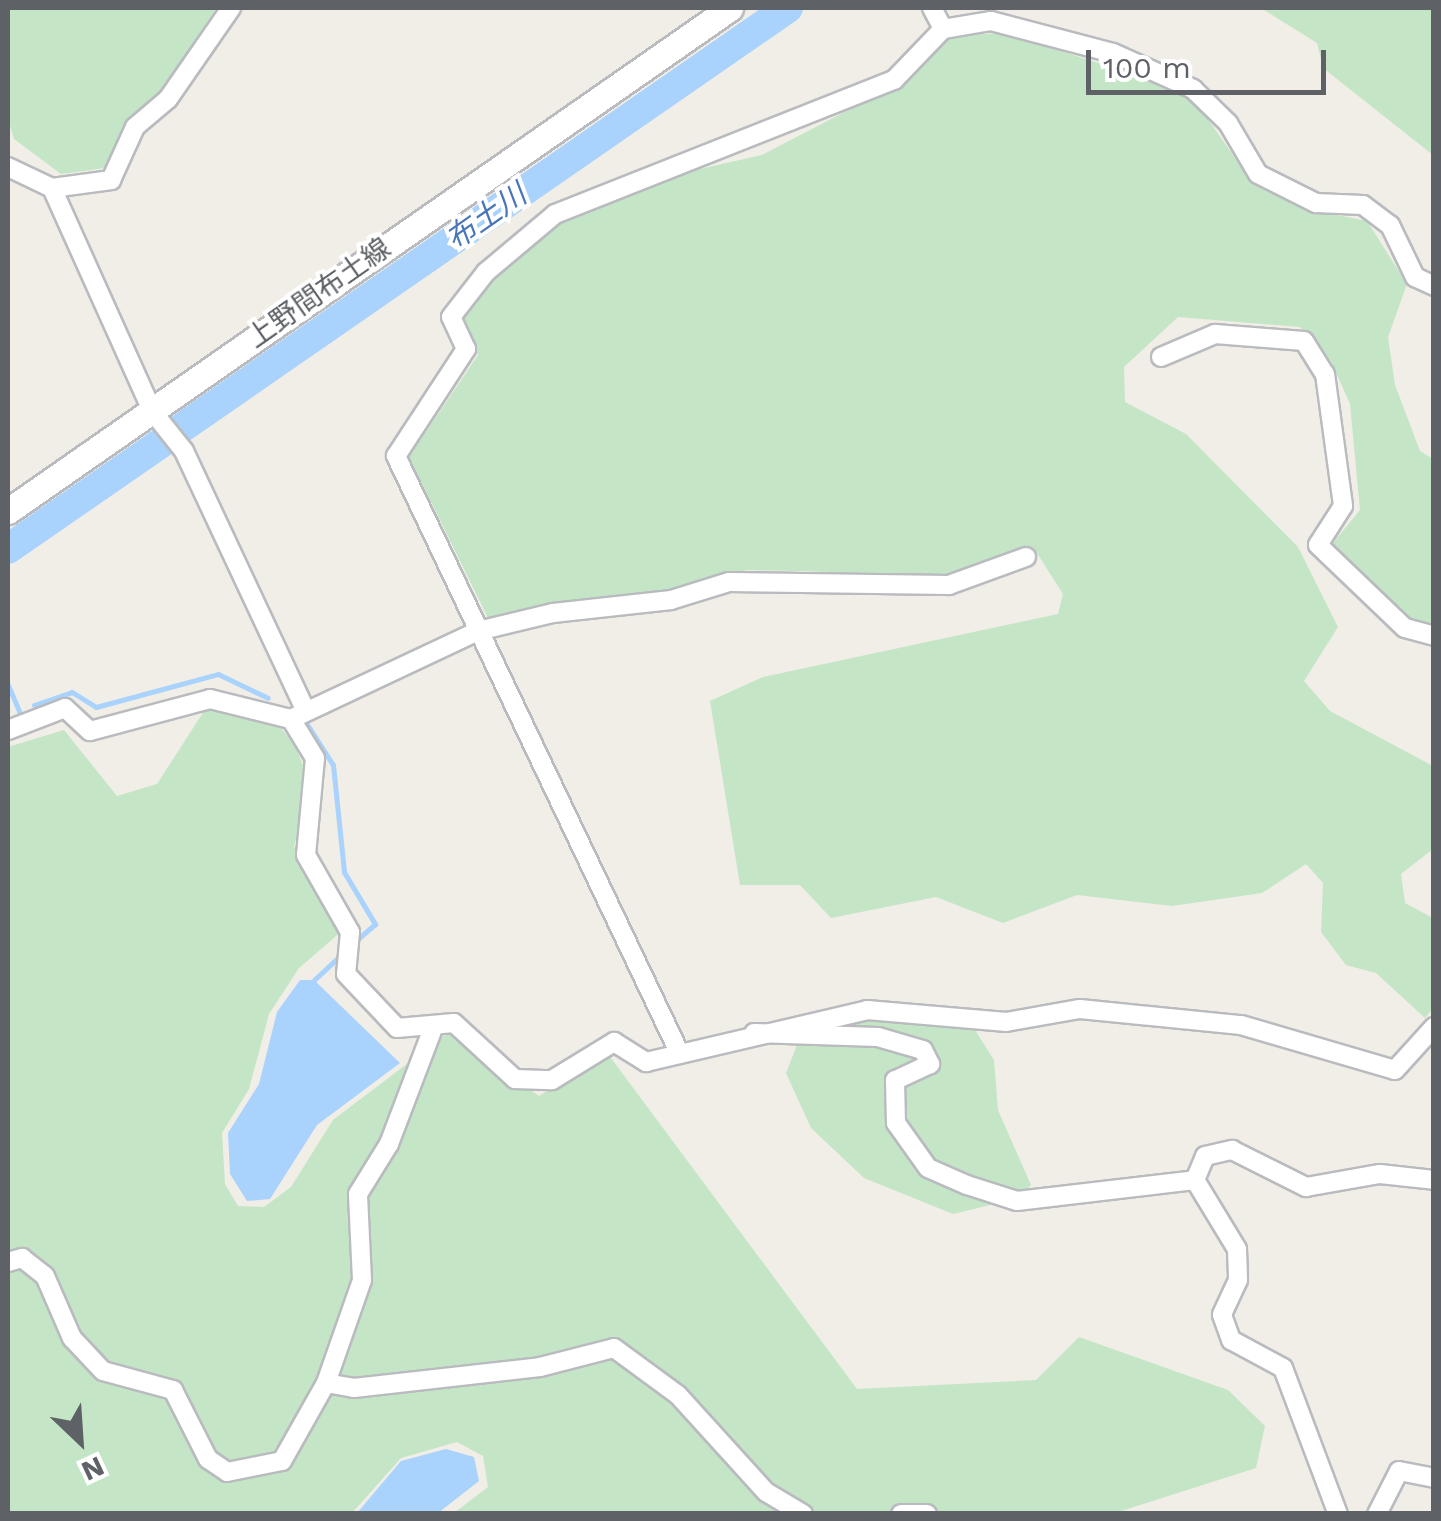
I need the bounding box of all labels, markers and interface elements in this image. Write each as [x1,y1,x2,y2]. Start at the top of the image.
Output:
scale bar [1091,30,1331,92]
text: 100 m [1103,50,1191,85]
water label: 布土川 [439,176,533,258]
street label: 上野間布土線 [241,231,397,355]
north arrow [30,1391,130,1491]
text: N [77,1449,109,1488]

